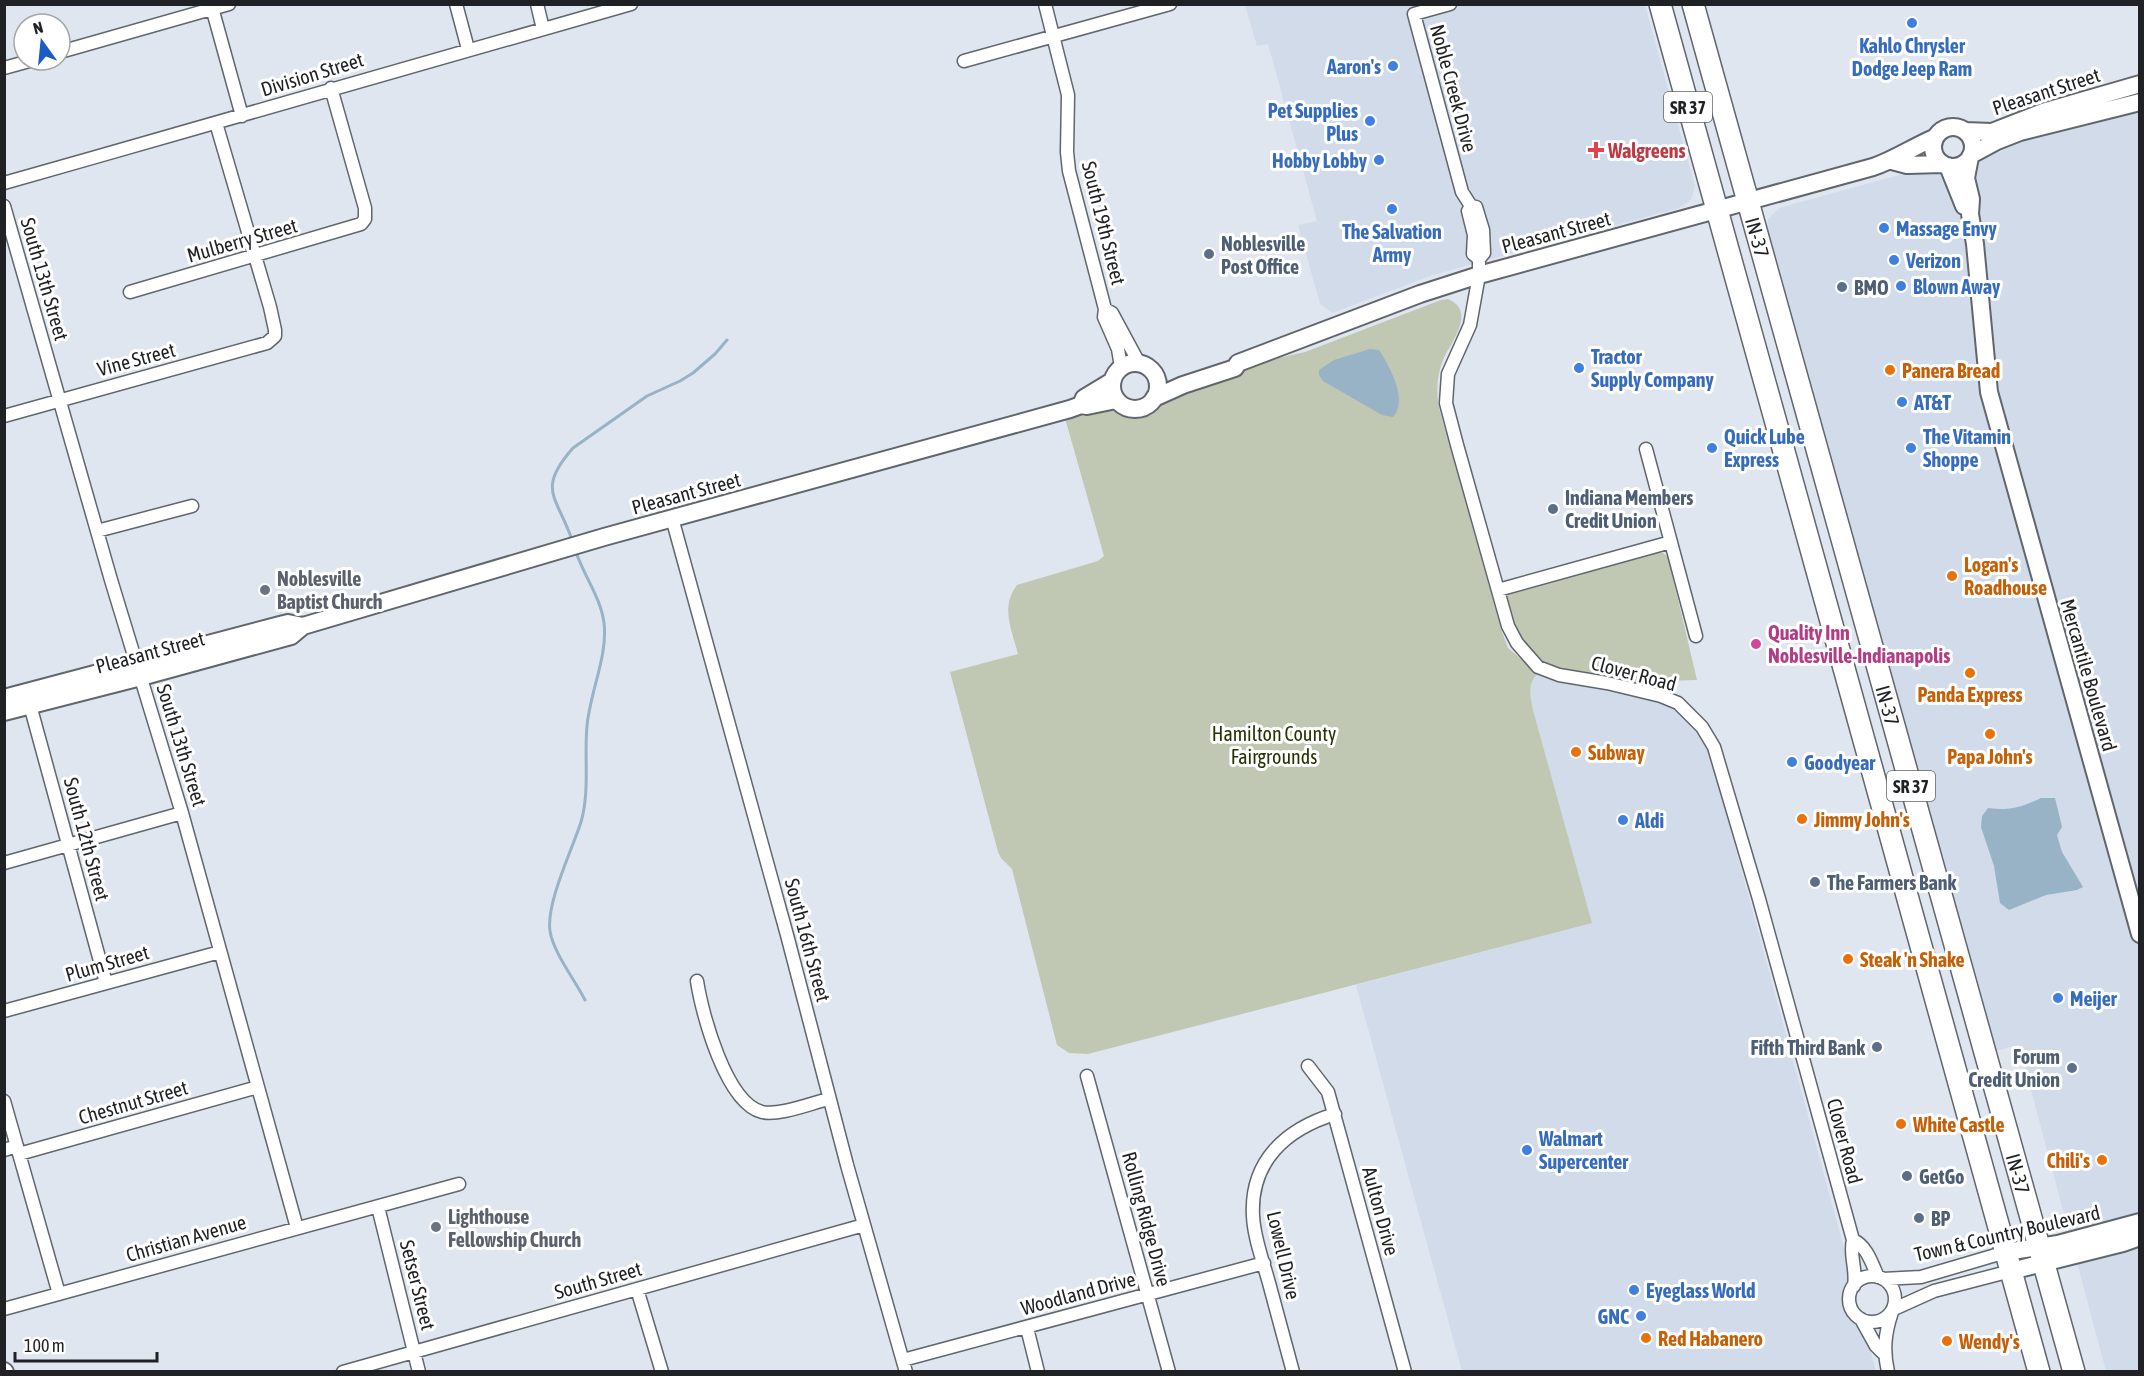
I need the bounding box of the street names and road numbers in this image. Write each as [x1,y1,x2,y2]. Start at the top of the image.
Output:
street label: Noble Creek Drive [1426,22,1482,154]
street label: Division Street [258,47,366,100]
street label: Pleasant Street [1989,63,2103,119]
road number: SR 37 [1664,92,1712,122]
street label: South 19th Street [1078,159,1131,287]
street label: Pleasant Street [1499,206,1613,258]
street label: Mulberry Street [184,213,300,267]
street label: IN-37 [1741,214,1774,260]
street label: South 13th Street [17,215,74,343]
street label: Vine Street [94,338,178,380]
street label: Pleasant Street [629,467,743,519]
street label: Mercantile Boulevard [2056,596,2122,754]
street label: Pleasant Street [93,626,207,678]
street label: Clover Road [1589,651,1679,695]
street label: South 13th Street [153,681,212,809]
street label: IN-37 [1872,683,1905,728]
road number: SR 37 [1887,771,1935,801]
street label: South 12th Street [60,775,115,903]
street label: South 16th Street [781,876,836,1004]
street label: Plum Street [63,940,152,986]
street label: Chestnut Street [76,1075,190,1129]
street label: Clover Road [1823,1096,1867,1186]
street label: Rolling Ridge Drive [1118,1149,1176,1289]
street label: IN-37 [2002,1151,2035,1196]
street label: Aulton Drive [1358,1164,1404,1258]
street label: Town & Country Boulevard [1912,1200,2102,1266]
street label: Lowell Drive [1263,1209,1305,1301]
street label: Christian Avenue [123,1210,249,1266]
street label: Setser Street [396,1238,440,1333]
street label: South Street [552,1257,644,1303]
street label: Woodland Drive [1018,1267,1138,1319]

